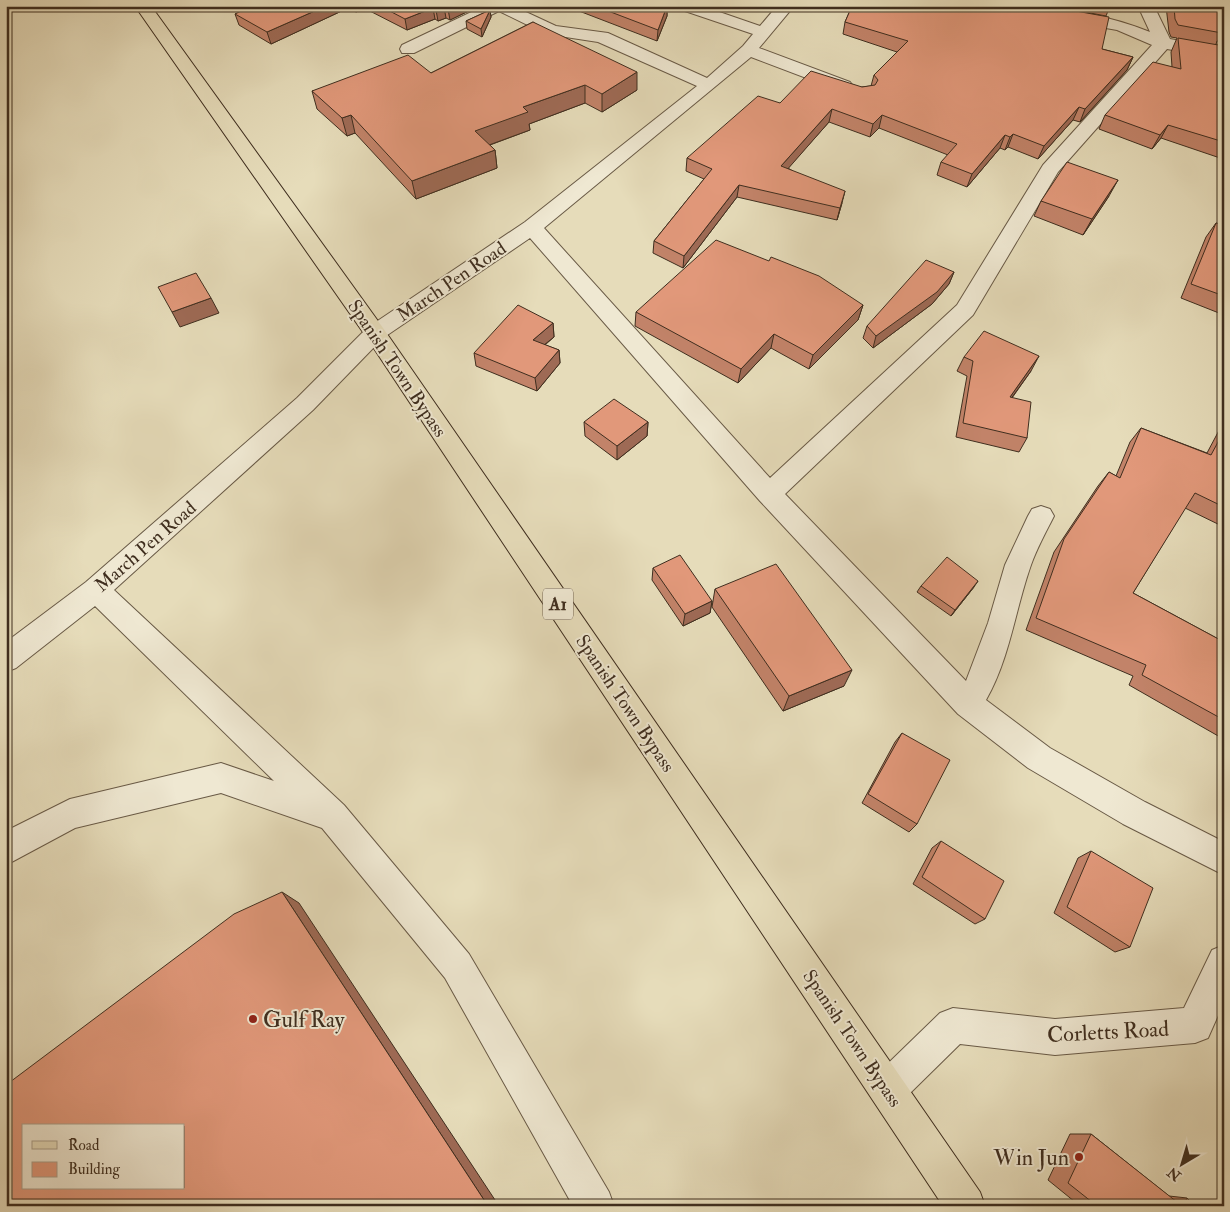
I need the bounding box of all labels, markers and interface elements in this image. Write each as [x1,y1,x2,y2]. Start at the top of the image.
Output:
street label: March Pen Road [392,236,511,327]
street label: Spanish Town Bypass [341,295,452,442]
street label: March Pen Road [90,496,202,597]
road number: A1 [543,588,573,620]
street label: Spanish Town Bypass [569,630,680,777]
street label: Spanish Town Bypass [796,965,907,1112]
place label: Gulf Ray [263,1006,345,1034]
marker: Gulf Ray [247,1013,259,1025]
street label: Corletts Road [1046,1015,1170,1049]
legend [22,1124,185,1190]
text: Road [68,1136,100,1155]
north arrow [1158,1140,1208,1190]
place label: Win Jun [993,1144,1069,1172]
marker: Win Jun [1073,1151,1085,1163]
text: Building [68,1160,120,1179]
text: N [1164,1163,1185,1185]

